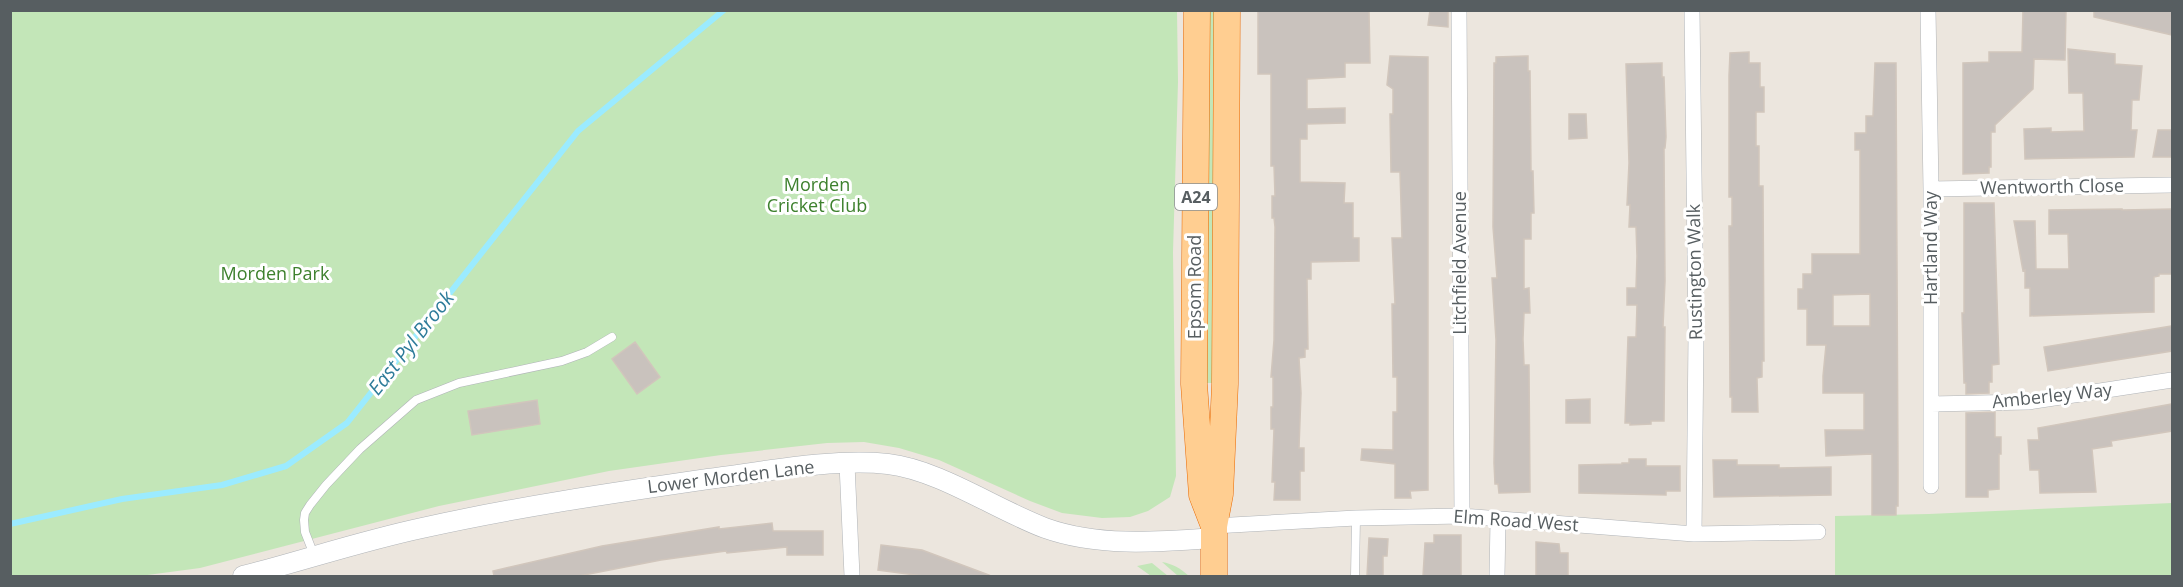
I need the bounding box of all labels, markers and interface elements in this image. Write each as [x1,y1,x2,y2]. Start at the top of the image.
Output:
park label: Morden Cricket Club [767,172,867,217]
street label: Wentworth Close [1980,173,2124,199]
road number: A24 [1175,184,1217,210]
street label: Hartland Way [1918,190,1942,305]
street label: Litchfield Avenue [1447,191,1471,335]
street label: Rustington Walk [1681,203,1707,340]
street label: Epsom Road [1182,235,1206,339]
park label: Morden Park [221,261,330,285]
water label: East Pyl Brook [361,284,460,400]
street label: Amberley Way [1991,377,2114,413]
street label: Lower Morden Lane [646,454,816,498]
street label: Elm Road West [1453,504,1579,536]

